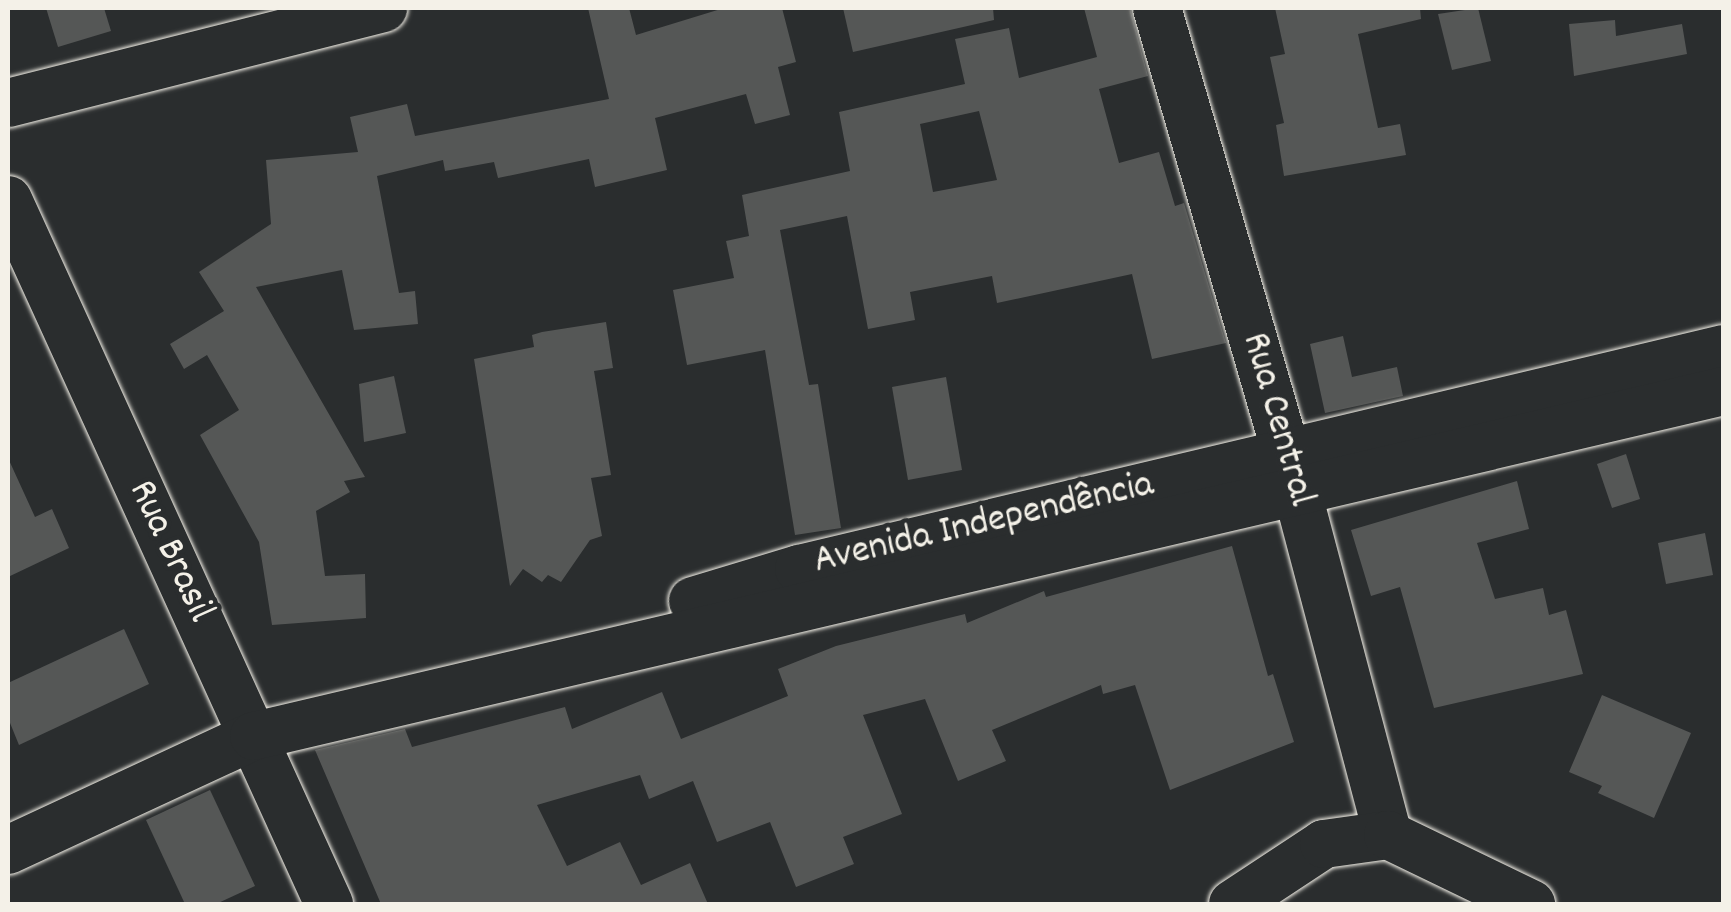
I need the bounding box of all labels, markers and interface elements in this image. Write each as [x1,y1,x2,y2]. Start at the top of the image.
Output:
street label: Rua Central [1228,328,1324,512]
street label: Avenida Independência [810,463,1158,587]
street label: Rua Brasil [115,473,223,631]

